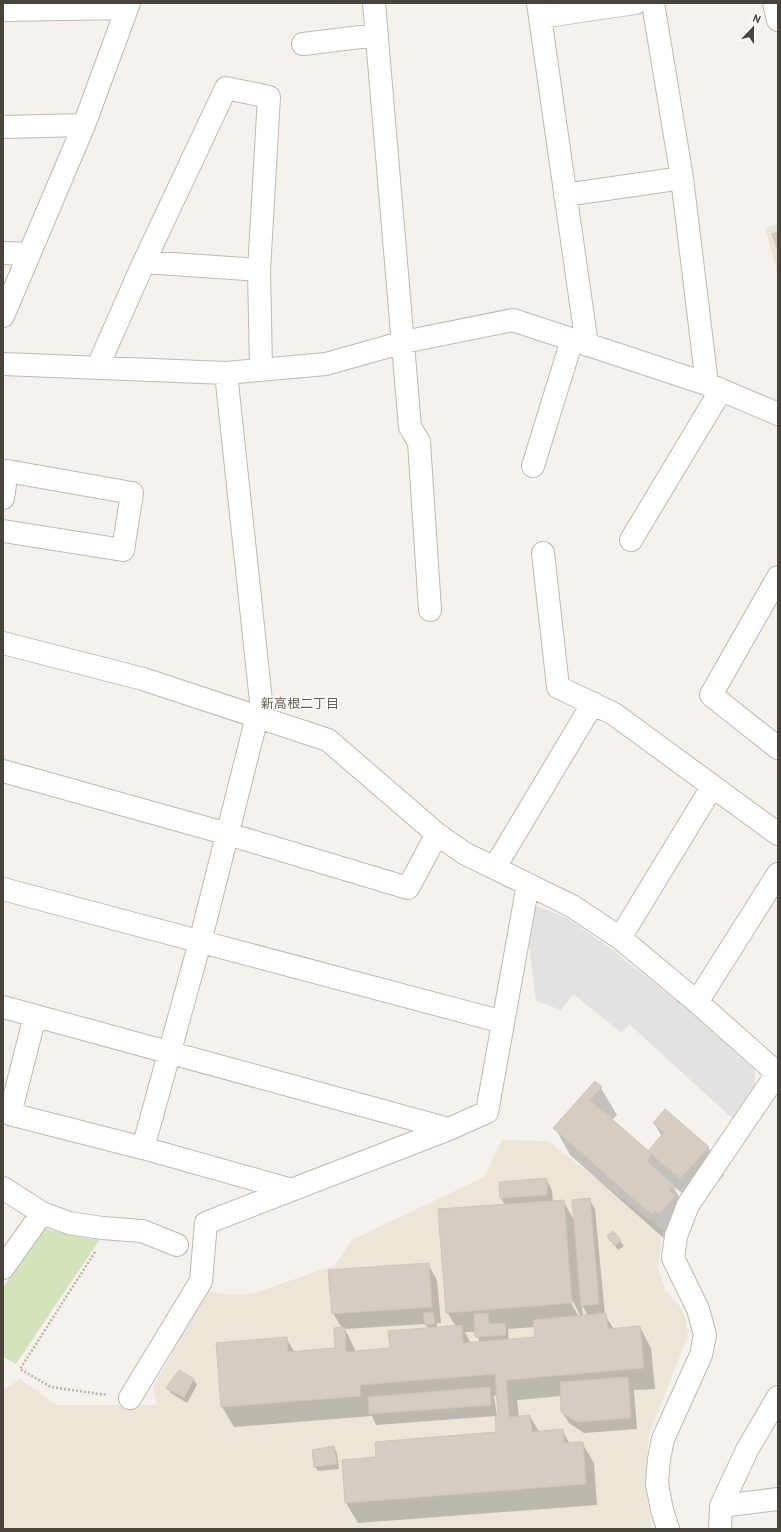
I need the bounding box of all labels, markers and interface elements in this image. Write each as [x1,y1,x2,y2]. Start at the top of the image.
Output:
north arrow [733,8,773,48]
text: N [751,11,763,27]
district label: 新高根二丁目 [261,695,339,712]

